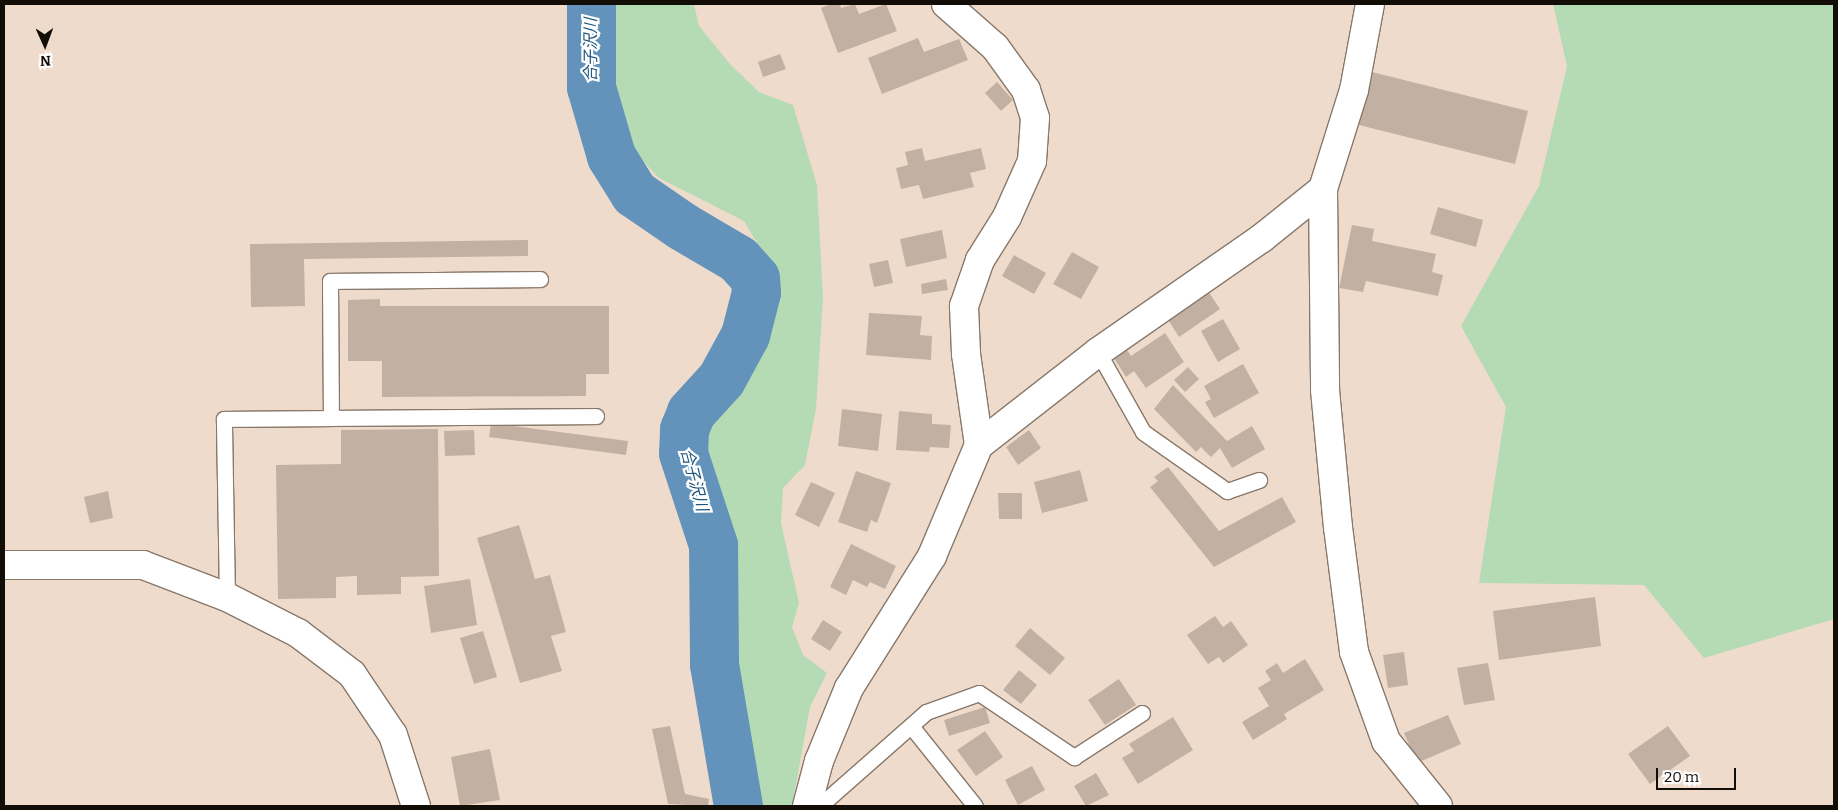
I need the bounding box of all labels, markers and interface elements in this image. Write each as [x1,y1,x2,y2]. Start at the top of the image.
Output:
water label: 合子沢川 [581,18,601,82]
north arrow [20,20,70,70]
text: N [40,52,51,69]
water label: 合子沢川 [676,447,712,513]
scale bar [1658,758,1738,790]
text: 20 m [1664,768,1699,786]

